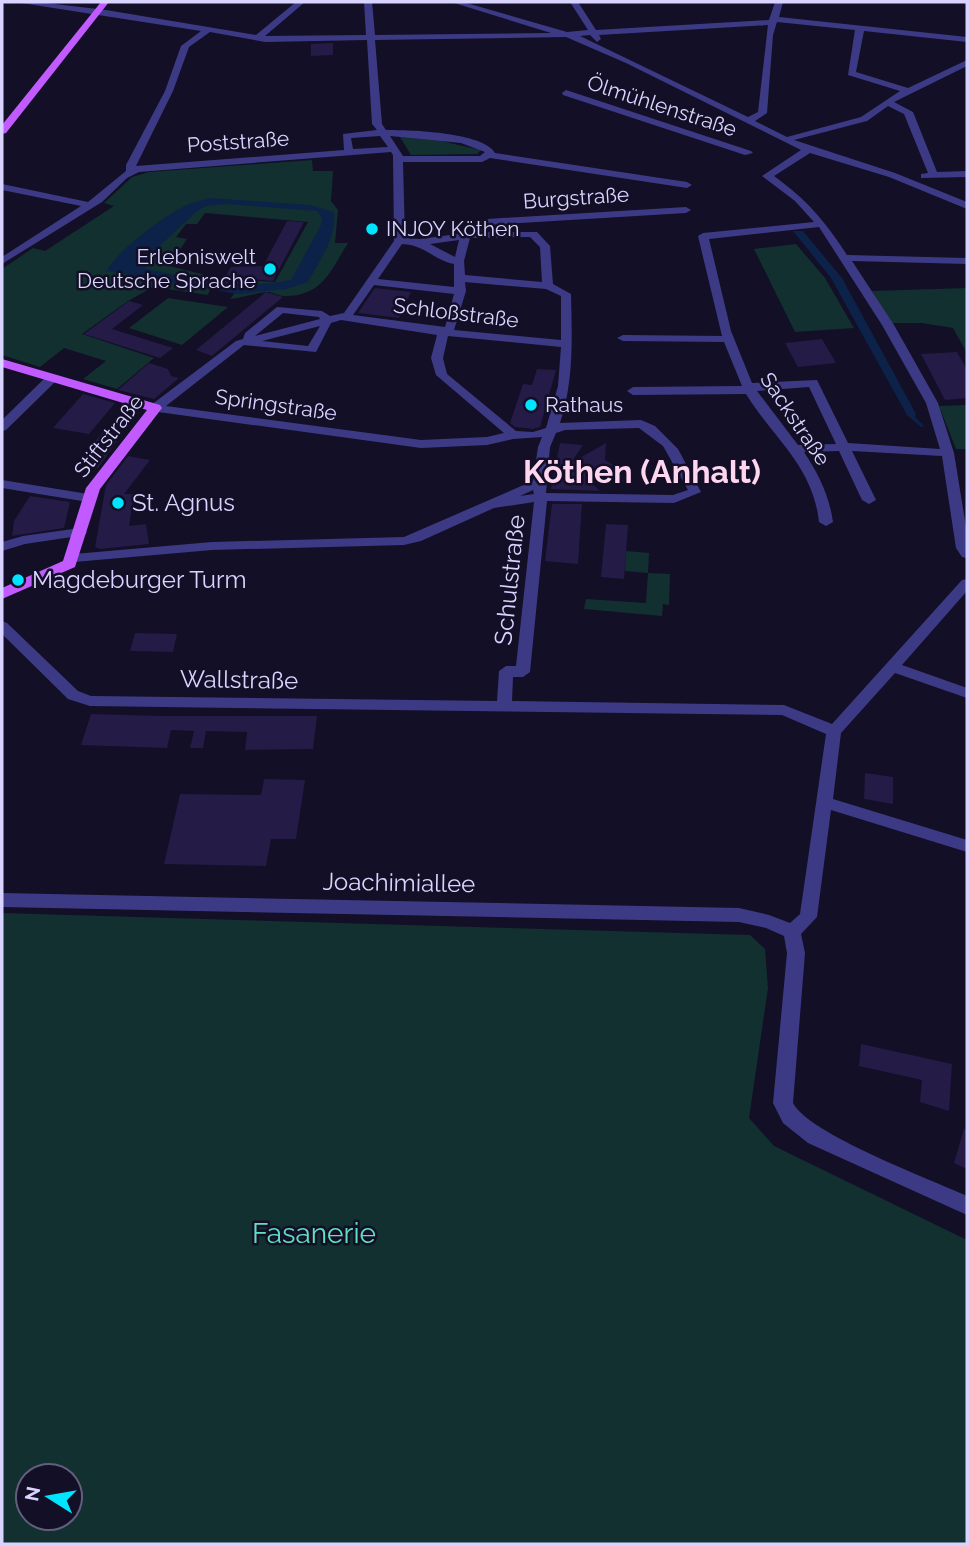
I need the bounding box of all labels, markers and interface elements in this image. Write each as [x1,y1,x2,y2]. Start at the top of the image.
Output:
street label: Ölmühlenstraße [584,70,740,141]
street label: Poststraße [186,125,290,158]
street label: Burgstraße [522,181,630,214]
place label: INJOY Köthen [386,216,520,241]
marker: INJOY Köthen [364,221,380,237]
place label: Erlebniswelt Deutsche Sprache [77,244,256,293]
marker: Erlebniswelt Deutsche Sprache [262,261,278,277]
street label: Schloßstraße [392,292,520,333]
street label: Sackstraße [755,368,836,470]
street label: Springstraße [214,384,339,425]
street label: Stiftstraße [69,389,149,482]
place label: Rathaus [545,392,623,417]
marker: Rathaus [523,397,539,413]
district label: Köthen (Anhalt) [523,453,761,490]
place label: St. Agnus [132,488,235,517]
marker: St. Agnus [110,495,126,511]
street label: Schulstraße [488,513,531,647]
place label: Magdeburger Turm [32,565,247,594]
marker: Magdeburger Turm [10,572,26,588]
street label: Wallstraße [180,664,298,695]
street label: Joachimiallee [322,867,476,898]
park label: Fasanerie [252,1217,376,1250]
north arrow [14,1462,84,1532]
text: N [20,1485,44,1503]

